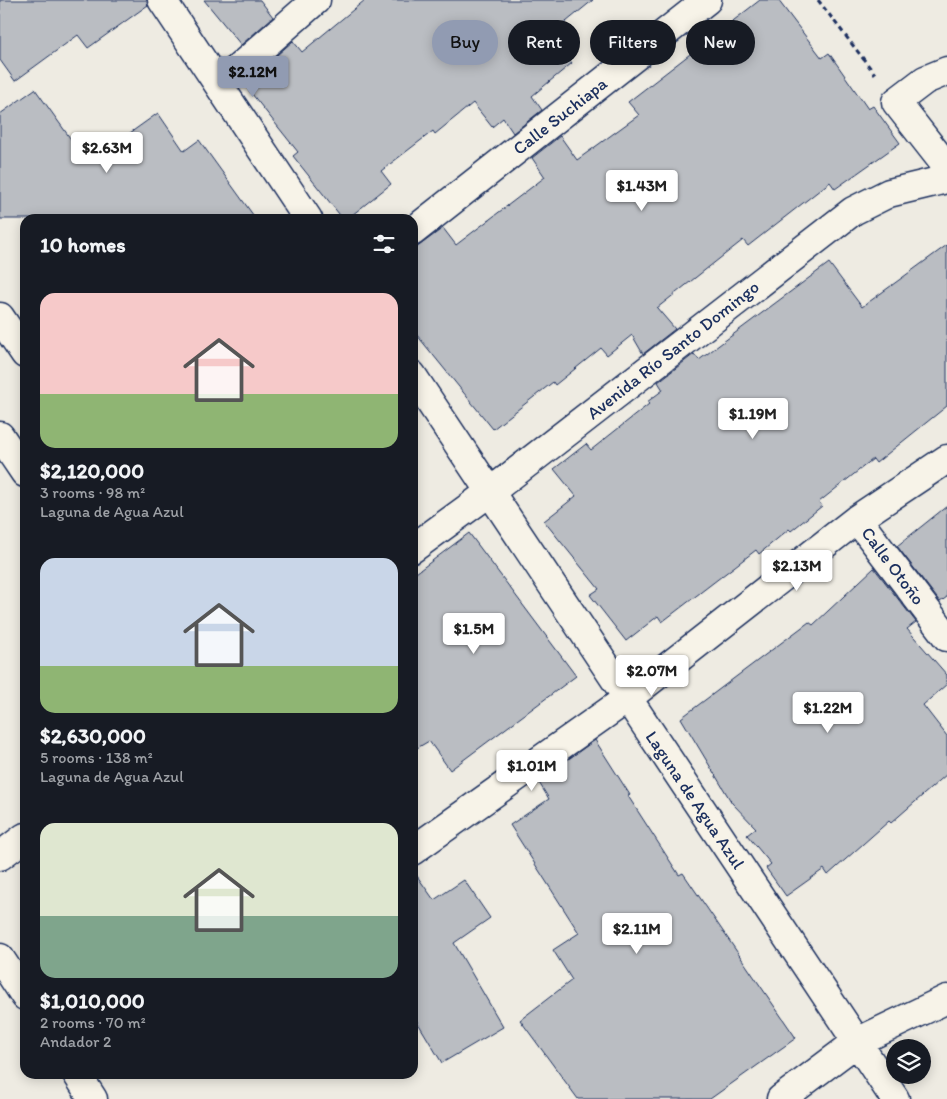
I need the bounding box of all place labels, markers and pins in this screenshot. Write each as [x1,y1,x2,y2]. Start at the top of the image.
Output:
pin: $2.12M [212,56,294,98]
pin: $2.63M [66,132,148,174]
pin: $1.43M [601,170,683,212]
pin: $1.19M [712,398,794,440]
pin: $2.13M [756,550,838,592]
pin: $1.5M [439,612,509,655]
pin: $2.07M [611,654,693,697]
pin: $1.22M [787,692,869,734]
pin: $1.01M [491,750,573,792]
pin: $2.11M [596,912,678,955]

